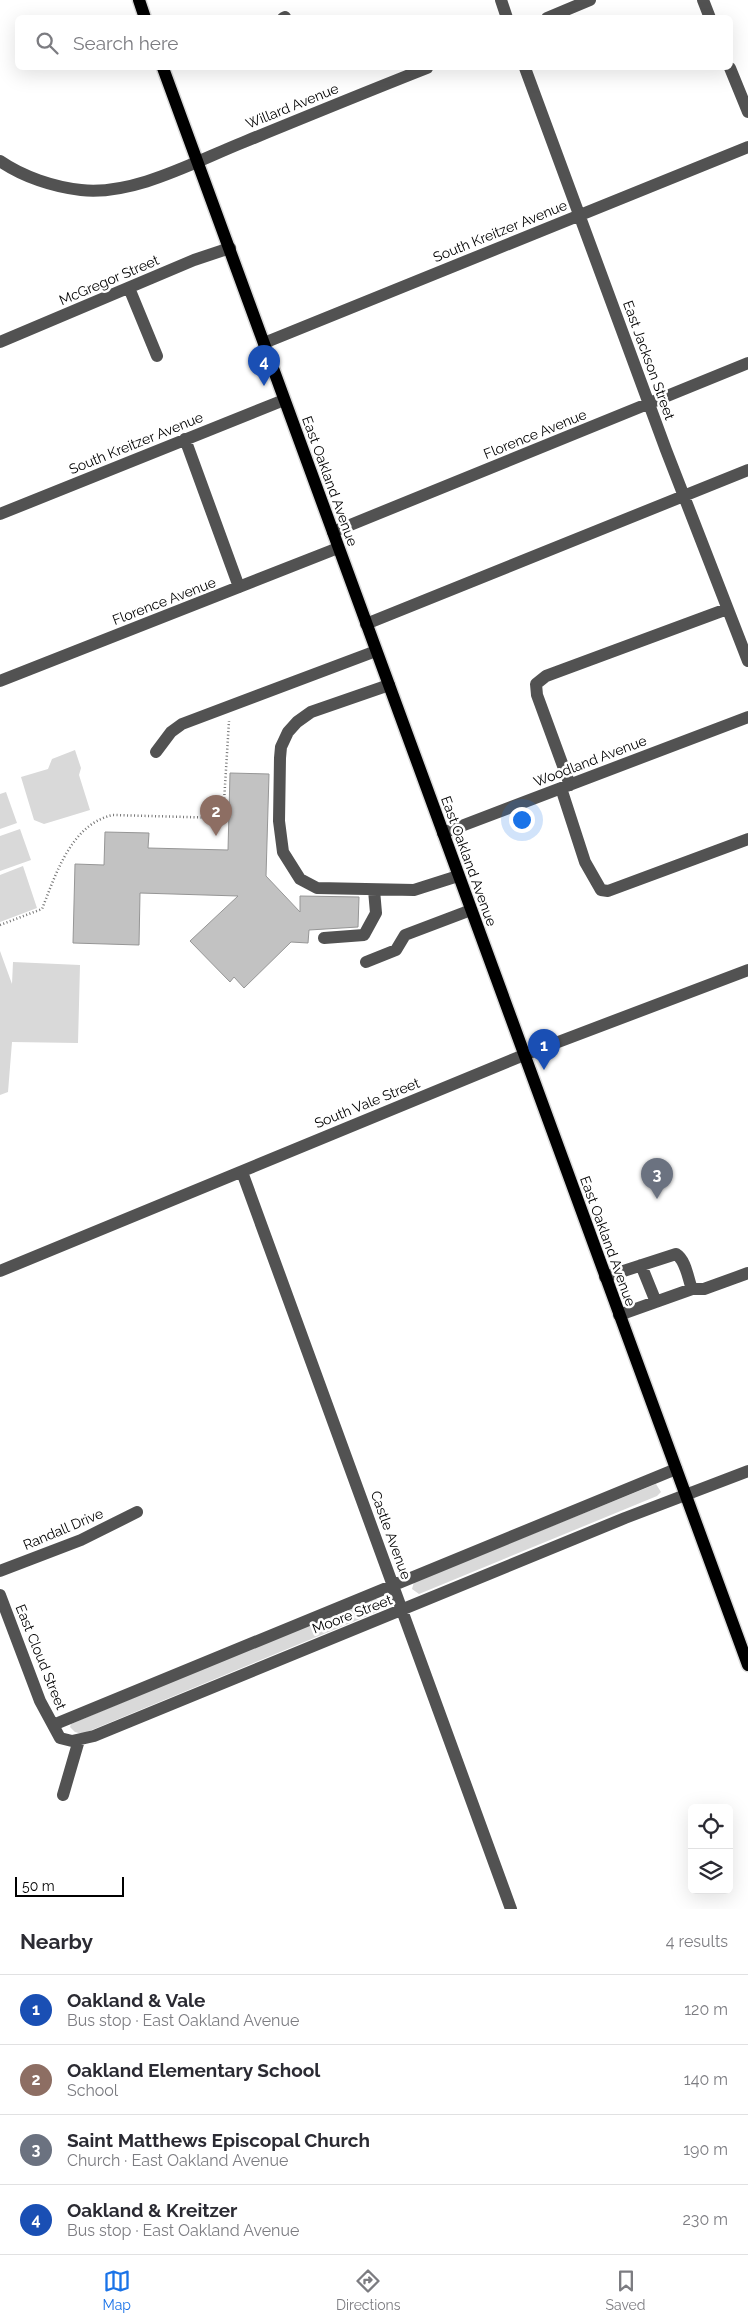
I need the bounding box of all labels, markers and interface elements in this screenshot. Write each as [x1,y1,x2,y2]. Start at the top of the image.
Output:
search box [15,15,733,70]
icon: search [33,29,61,57]
text: Search here [73,32,179,54]
street label: Willard Avenue [243,80,341,132]
street label: South Kreitzer Avenue [431,197,569,265]
street label: McGregor Street [57,252,162,308]
street label: East Jackson Street [620,298,678,422]
pin: 4 [248,345,280,386]
street label: Florence Avenue [481,406,589,462]
street label: South Kreitzer Avenue [67,409,205,477]
street label: East Oakland Avenue [299,414,361,548]
street label: Florence Avenue [110,574,218,628]
street label: Woodland Avenue [531,732,649,790]
street label: East Oakland Avenue [438,794,500,928]
pin: 2 [200,795,232,836]
your location [509,807,535,833]
pin: 1 [528,1029,560,1070]
street label: South Vale Street [312,1075,422,1131]
pin: 3 [641,1158,673,1199]
street label: East Oakland Avenue [577,1174,639,1308]
street label: Castle Avenue [368,1489,414,1581]
street label: Randall Drive [21,1505,105,1553]
street label: Moore Street [310,1591,394,1637]
street label: East Cloud Street [13,1602,70,1712]
map controls [688,1804,733,1894]
button: locate [688,1804,733,1849]
button: layers [688,1849,733,1894]
scale bar [15,1874,124,1897]
text: 50 m [22,1878,55,1894]
text: Nearby [20,1929,93,1954]
text: 4 results [666,1932,728,1951]
text: Oakland & Vale [67,1989,205,2011]
text: 1 [32,2000,40,2019]
text: 120 m [684,2000,728,2019]
text: Bus stop · East Oakland Avenue [67,2011,299,2030]
text: Oakland Elementary School [67,2059,320,2081]
text: 2 [31,2070,41,2089]
text: 140 m [684,2070,728,2089]
text: School [67,2081,118,2100]
text: Saint Matthews Episcopal Church [67,2129,370,2151]
text: 3 [32,2140,40,2159]
text: 190 m [683,2140,728,2159]
text: Church · East Oakland Avenue [67,2151,288,2170]
text: Oakland & Kreitzer [67,2199,237,2221]
text: 4 [31,2210,41,2229]
text: 230 m [683,2210,728,2229]
text: Bus stop · East Oakland Avenue [67,2221,299,2240]
tab: Map [102,2267,131,2313]
tab: Directions [336,2267,401,2313]
tab: Saved [605,2267,646,2313]

